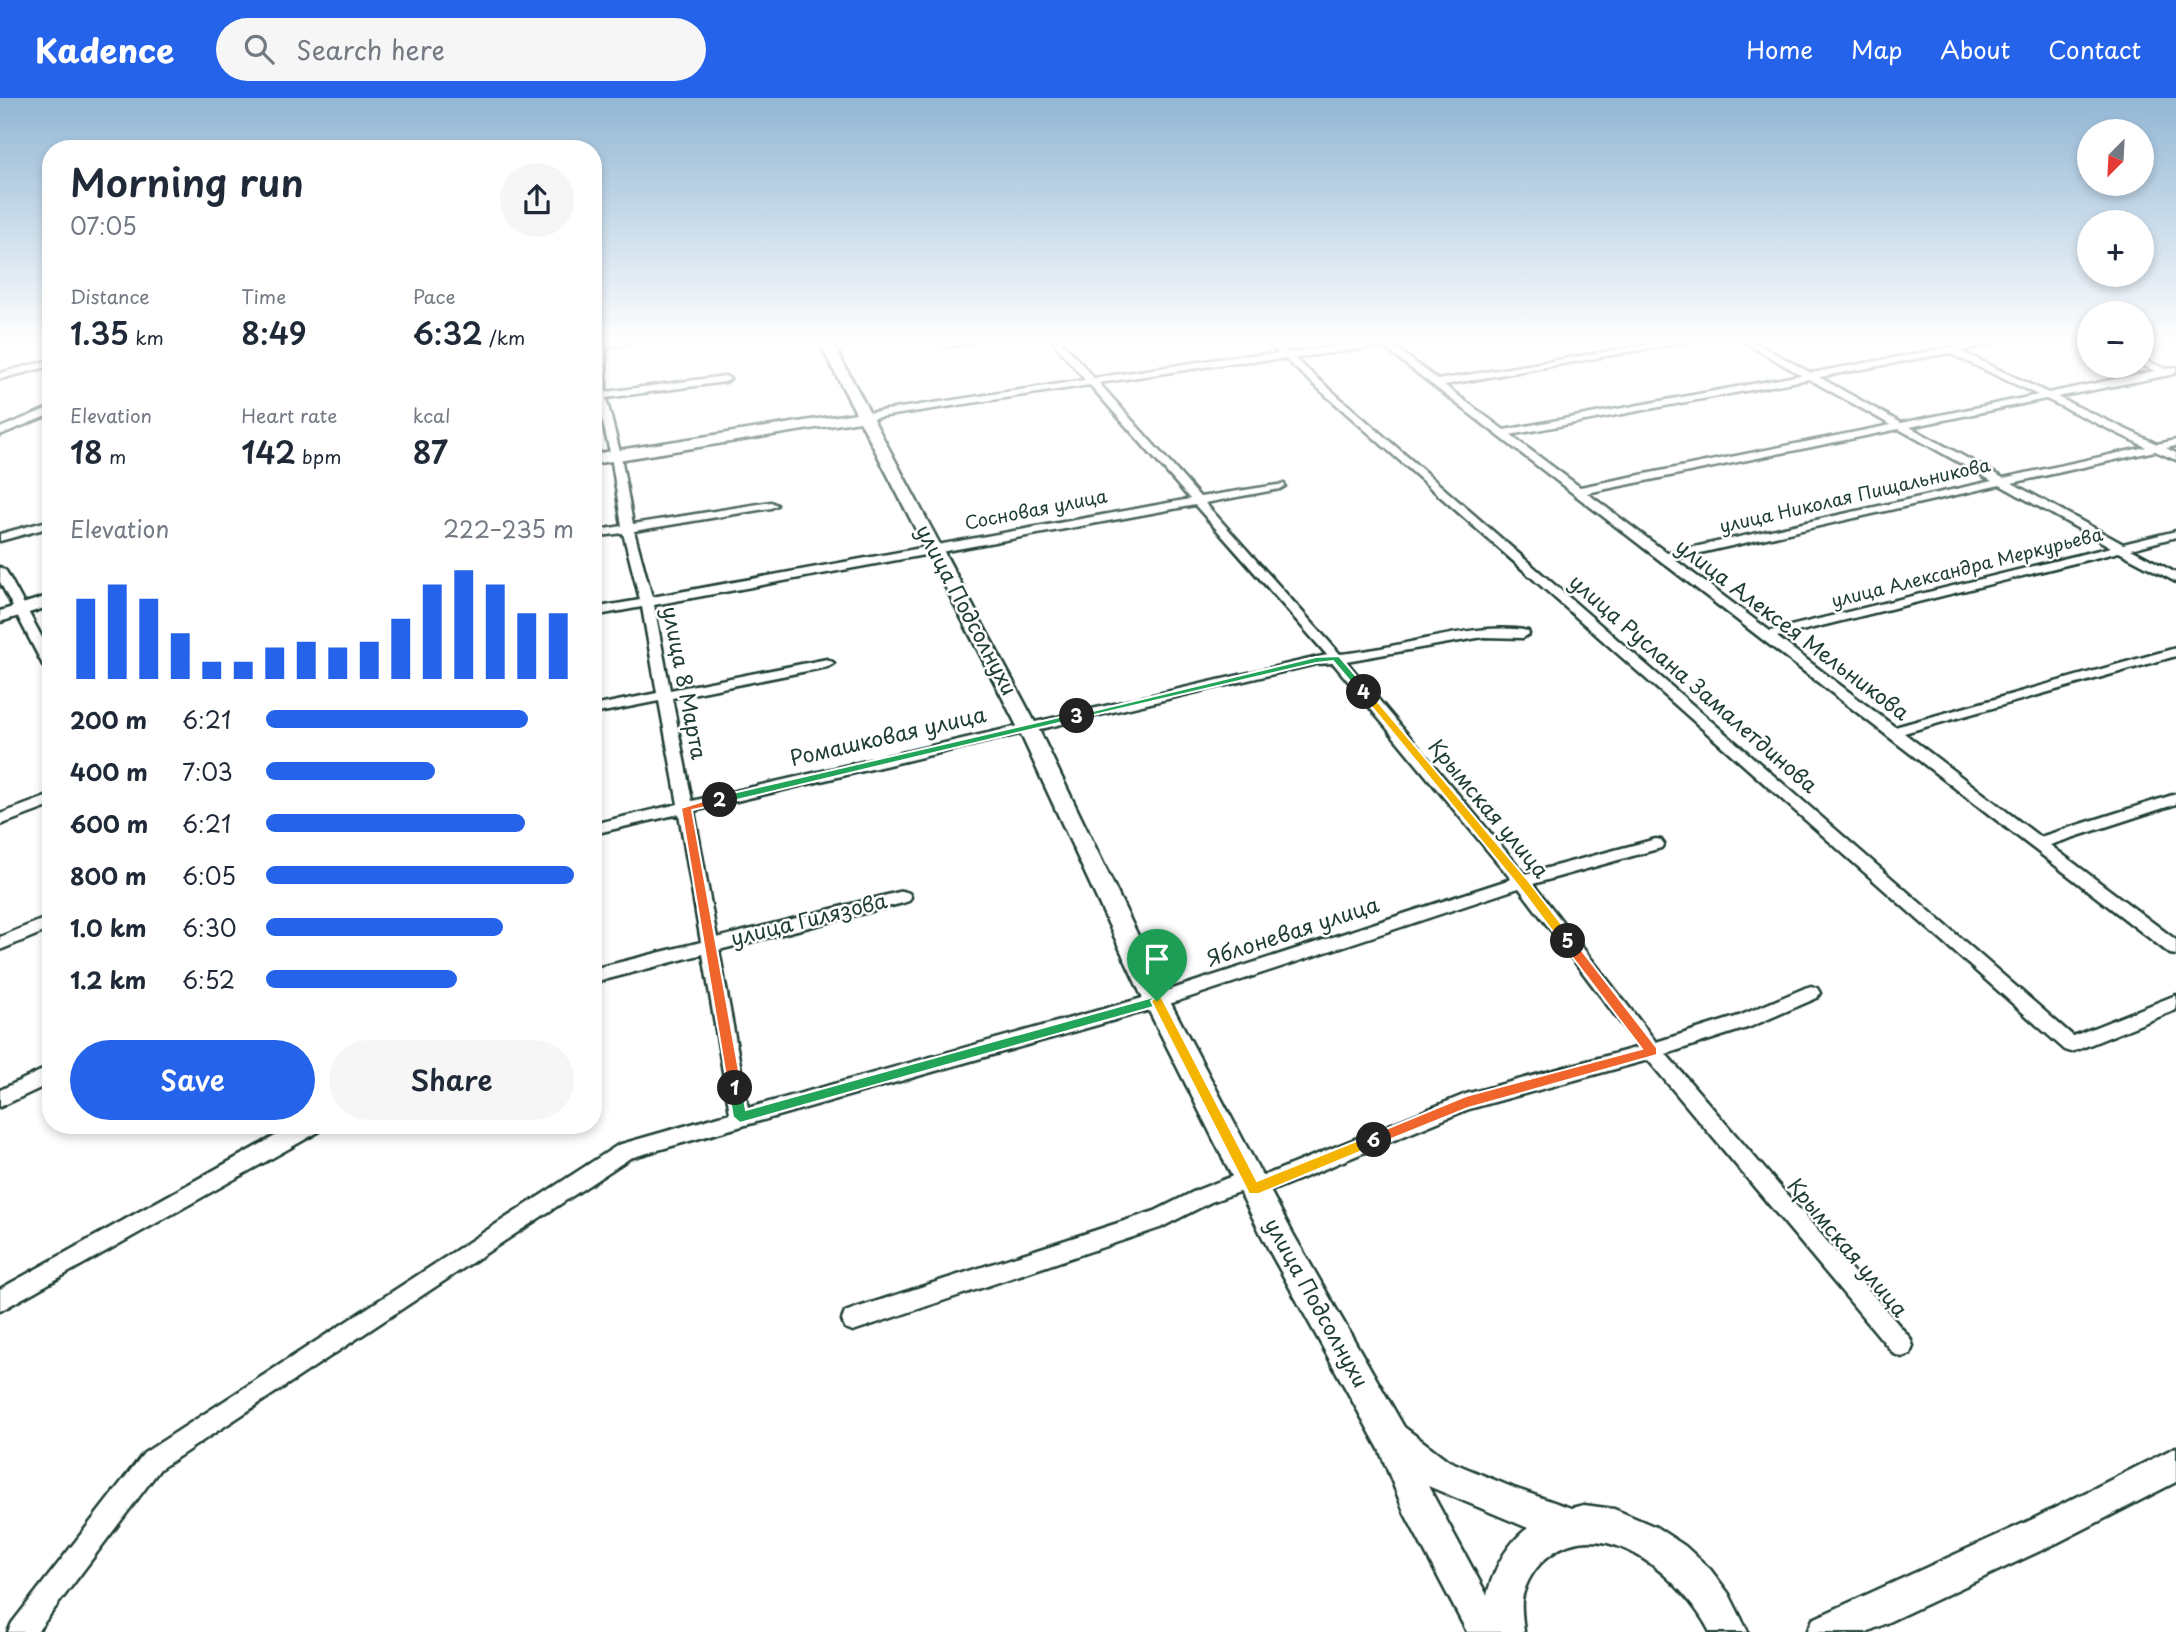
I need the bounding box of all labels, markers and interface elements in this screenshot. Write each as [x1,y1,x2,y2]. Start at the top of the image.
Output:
search box [216,18,706,81]
text: Kadence [35,24,174,74]
icon: search [240,30,278,68]
text: Search here [296,30,445,69]
text: Home [1746,31,1813,67]
text: Map [1851,31,1902,67]
text: About [1940,31,2010,67]
text: Contact [2048,31,2141,67]
north arrow [2077,119,2154,196]
map controls [2077,119,2154,378]
text: Morning run [70,153,304,210]
button: share [500,163,574,237]
text: 07:05 [70,208,137,243]
button: + [2077,210,2154,287]
text: Distance [70,282,150,310]
text: Time [241,282,286,310]
text: Pace [413,282,456,310]
button: − [2077,301,2154,378]
text: 1.35 [70,310,129,355]
text: 8:49 [241,310,307,355]
text: 6:32 [413,310,483,355]
text: km [129,323,164,351]
text: /km [483,323,525,351]
text: Elevation [70,401,152,429]
text: Heart rate [241,401,337,429]
text: kcal [413,401,451,429]
text: 18 [70,429,103,474]
text: 142 [241,429,296,474]
text: 87 [413,429,448,474]
text: m [103,442,126,470]
text: bpm [296,442,341,470]
street label: улица Николая Пищальникова [1717,450,1994,539]
street label: Сосновая улица [962,481,1110,536]
text: Elevation [70,511,169,546]
text: 222–235 m [443,511,574,546]
street label: улица Подсолнухи [909,518,1026,700]
street label: улица Александра Меркурьева [1828,520,2106,613]
street label: улица Алексея Мельникова [1669,530,1917,727]
street label: улица Руслана Замалетдинова [1563,565,1826,800]
street label: улица 8 Марта [655,603,717,762]
pin: 4 [1346,674,1382,710]
text: 4 [1357,677,1370,705]
street label: Ромашковая улица [786,697,990,773]
pin: 3 [1060,698,1094,734]
text: 3 [1070,701,1083,729]
text: 200 m [70,702,147,737]
text: 6:21 [182,702,231,737]
street label: Крымская улица [1422,731,1558,885]
text: 400 m [70,754,148,789]
text: 7:03 [182,754,233,789]
pin: 2 [702,782,738,818]
text: 2 [713,785,726,813]
text: 600 m [70,806,148,841]
text: 6:21 [182,806,231,841]
text: 800 m [70,858,147,893]
text: 6:05 [182,858,236,893]
street label: улица Гилязова [727,883,890,953]
street label: Яблоневая улица [1202,887,1383,973]
text: 1.0 km [70,910,147,945]
text: 6:30 [182,910,237,945]
pin: 5 [1550,924,1586,958]
text: 5 [1561,926,1574,954]
pin [1127,929,1187,1001]
icon: arrive [1138,940,1176,978]
text: 1.2 km [70,962,146,997]
text: 6:52 [182,962,235,997]
button: Save [70,1040,315,1120]
button: Share [329,1040,574,1120]
pin: 1 [718,1070,752,1105]
text: 1 [730,1073,739,1101]
pin: 6 [1356,1122,1392,1158]
text: 6 [1367,1125,1380,1153]
street label: Крымская улица [1781,1170,1917,1324]
street label: улица Подсолнухи [1258,1211,1378,1393]

